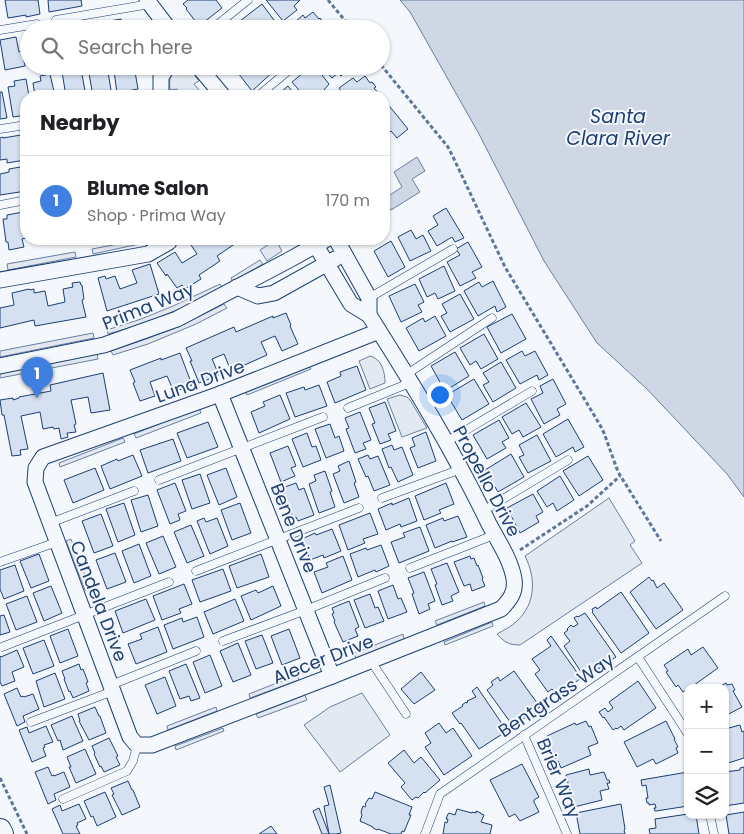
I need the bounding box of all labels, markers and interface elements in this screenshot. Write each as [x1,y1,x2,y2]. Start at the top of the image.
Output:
search box [20,20,390,75]
icon: search [38,34,66,62]
text: Search here [78,34,192,61]
water label: Santa Clara River [566,103,671,152]
text: Nearby [40,108,120,137]
text: Blume Salon [87,175,209,202]
text: 1 [53,189,59,212]
text: 170 m [325,189,370,212]
text: Shop · Prima Way [87,204,226,227]
street label: Prima Way [98,276,198,336]
street label: Luna Drive [152,353,248,409]
pin: 1 [21,357,53,398]
your location [427,382,453,408]
street label: Propello Drive [447,421,527,541]
street label: Bene Drive [265,479,323,577]
street label: Candela Drive [64,537,134,665]
street label: Alecer Drive [269,628,377,690]
street label: Bentgrass Way [493,647,619,743]
map controls [684,684,729,819]
button: + [684,684,729,729]
button: − [684,729,729,774]
street label: Brier Way [531,734,587,822]
button: layers [684,774,729,819]

